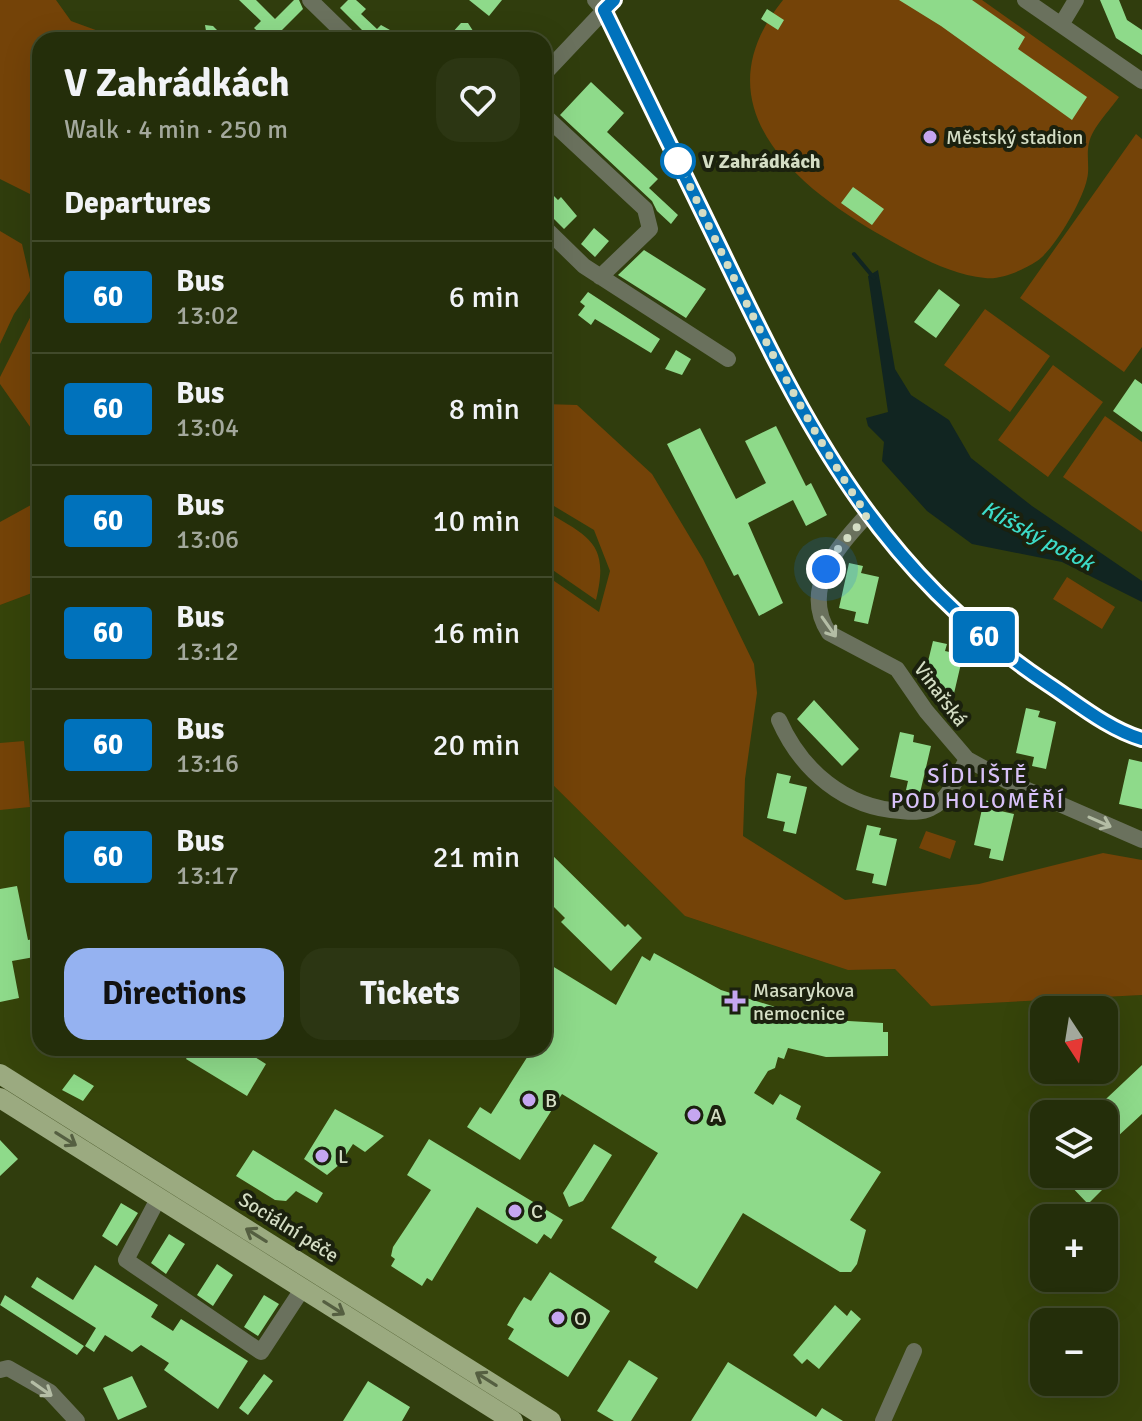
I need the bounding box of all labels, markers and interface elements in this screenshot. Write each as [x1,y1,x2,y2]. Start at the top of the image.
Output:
button: heart [436,58,520,142]
text: V Zahrádkách [64,60,290,107]
text: Walk · 4 min · 250 m [64,114,288,146]
place label: Městský stadion [946,125,1084,150]
marker: Městský stadion [921,128,939,146]
marker: V Zahrádkách [661,144,695,178]
place label: V Zahrádkách [702,149,821,174]
text: Departures [64,185,211,222]
text: Bus [176,263,224,300]
text: 6 min [449,279,520,316]
text: 60 [93,280,123,314]
text: 13:02 [176,300,239,332]
text: Bus [176,375,224,412]
text: 8 min [449,391,520,428]
text: 60 [93,392,123,426]
text: 13:04 [176,412,239,444]
text: Bus [176,487,224,524]
water label: Klíšský potok [977,494,1100,577]
text: 10 min [433,503,520,540]
text: 60 [93,504,123,538]
text: 13:06 [176,524,239,556]
your location [806,549,846,589]
text: Bus [176,599,224,636]
line badge: 60 [948,611,1020,663]
text: 16 min [433,615,520,652]
one-way arrow [820,615,837,638]
text: 60 [93,616,123,650]
text: 60 [969,620,999,654]
text: 13:12 [176,636,239,668]
street label: Vinařská [908,657,973,731]
text: Bus [176,711,224,748]
text: 20 min [433,727,520,764]
text: 60 [93,728,123,762]
text: 13:16 [176,748,239,780]
district label: SÍDLIŠTĚ POD HOLOMĚŘÍ [891,762,1065,814]
one-way arrow [1087,815,1111,830]
text: Bus [176,823,224,860]
text: 21 min [433,839,520,876]
text: 60 [93,840,123,874]
text: 13:17 [176,860,239,892]
button: Directions [64,948,284,1040]
button: Tickets [300,948,520,1040]
place label: Masarykova nemocnice [753,978,854,1026]
marker: Masarykova nemocnice [724,990,746,1012]
north arrow [1030,996,1118,1084]
map controls [1030,996,1118,1396]
place label: B [545,1088,557,1113]
marker: B [520,1091,538,1109]
button: layers [1030,1100,1118,1188]
place label: A [710,1103,722,1128]
marker: A [685,1106,703,1124]
one-way arrow [55,1131,77,1148]
place label: L [338,1144,348,1169]
marker: L [313,1147,331,1165]
street label: Sociální péče [234,1187,343,1268]
place label: C [531,1199,543,1224]
marker: C [506,1202,524,1220]
button: + [1030,1204,1118,1292]
one-way arrow [245,1226,268,1242]
one-way arrow [322,1300,345,1316]
place label: O [574,1306,587,1331]
button: − [1030,1308,1118,1396]
marker: O [549,1309,567,1327]
one-way arrow [475,1371,497,1388]
one-way arrow [31,1380,53,1397]

